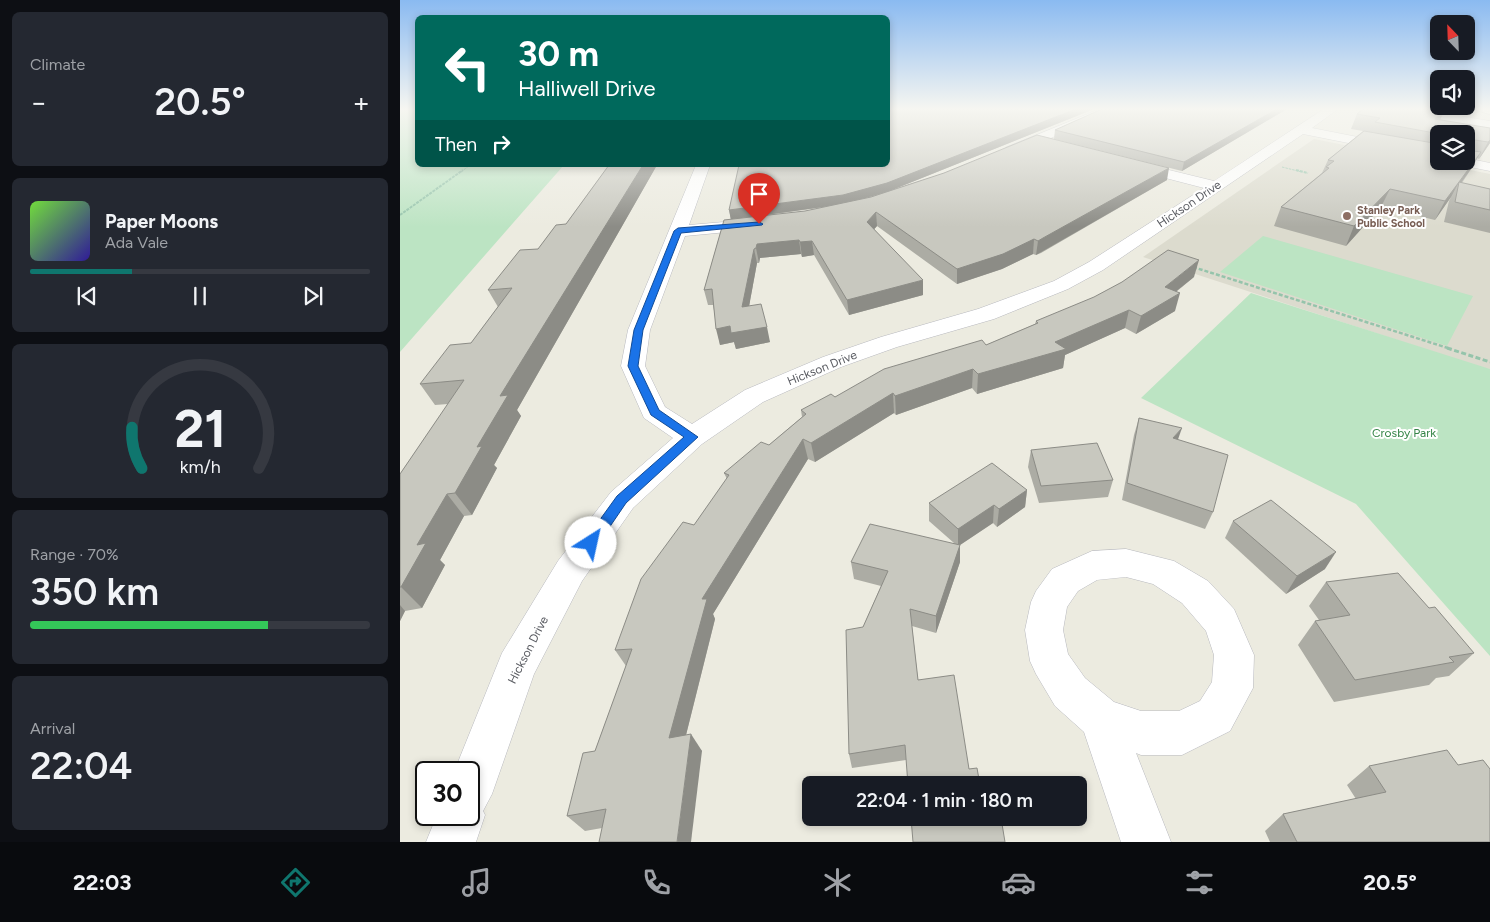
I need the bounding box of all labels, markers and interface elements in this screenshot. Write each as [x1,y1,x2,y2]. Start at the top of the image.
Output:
north arrow [1430,15,1475,60]
map controls [1430,15,1475,170]
text: 30 m [518,33,599,75]
icon: left [435,35,500,100]
text: Climate [30,55,85,74]
button: sound [1430,70,1475,115]
text: Halliwell Drive [518,75,656,102]
text: 20.5° [154,79,246,125]
text: − [30,85,47,119]
text: + [353,85,370,119]
button: layers [1430,125,1475,170]
icon: right [487,130,515,158]
text: Then [435,133,477,156]
pin [738,173,780,224]
street label: Hickson Drive [1154,177,1224,231]
icon: arrive [745,180,773,208]
place label: Stanley Park Public School [1357,204,1425,230]
text: Paper Moons [105,210,218,233]
marker: Stanley Park Public School [1341,210,1353,222]
text: Ada Vale [105,233,168,252]
icon: previous [73,282,101,310]
icon: pause [186,282,214,310]
icon: next [299,282,327,310]
street label: Hickson Drive [785,347,859,388]
text: 21 [174,398,226,460]
park label: Crosby Park [1372,426,1436,440]
text: km/h [180,456,220,477]
position arrow [564,516,616,568]
text: Range · 70% [30,545,119,564]
text: 350 km [30,569,159,615]
street label: Hickson Drive [505,613,551,686]
text: Arrival [30,719,75,738]
text: 22:04 [30,743,133,789]
speed limit sign: 30 [415,761,480,826]
text: 22:04 · 1 min · 180 m [856,789,1033,812]
icon: directions [278,865,313,900]
icon: music [459,865,494,900]
icon: phone [639,865,674,900]
icon: climate [820,865,855,900]
icon: car [1001,865,1036,900]
icon: filters [1182,865,1217,900]
text: 22:03 [73,869,132,896]
text: 20.5° [1363,869,1417,896]

